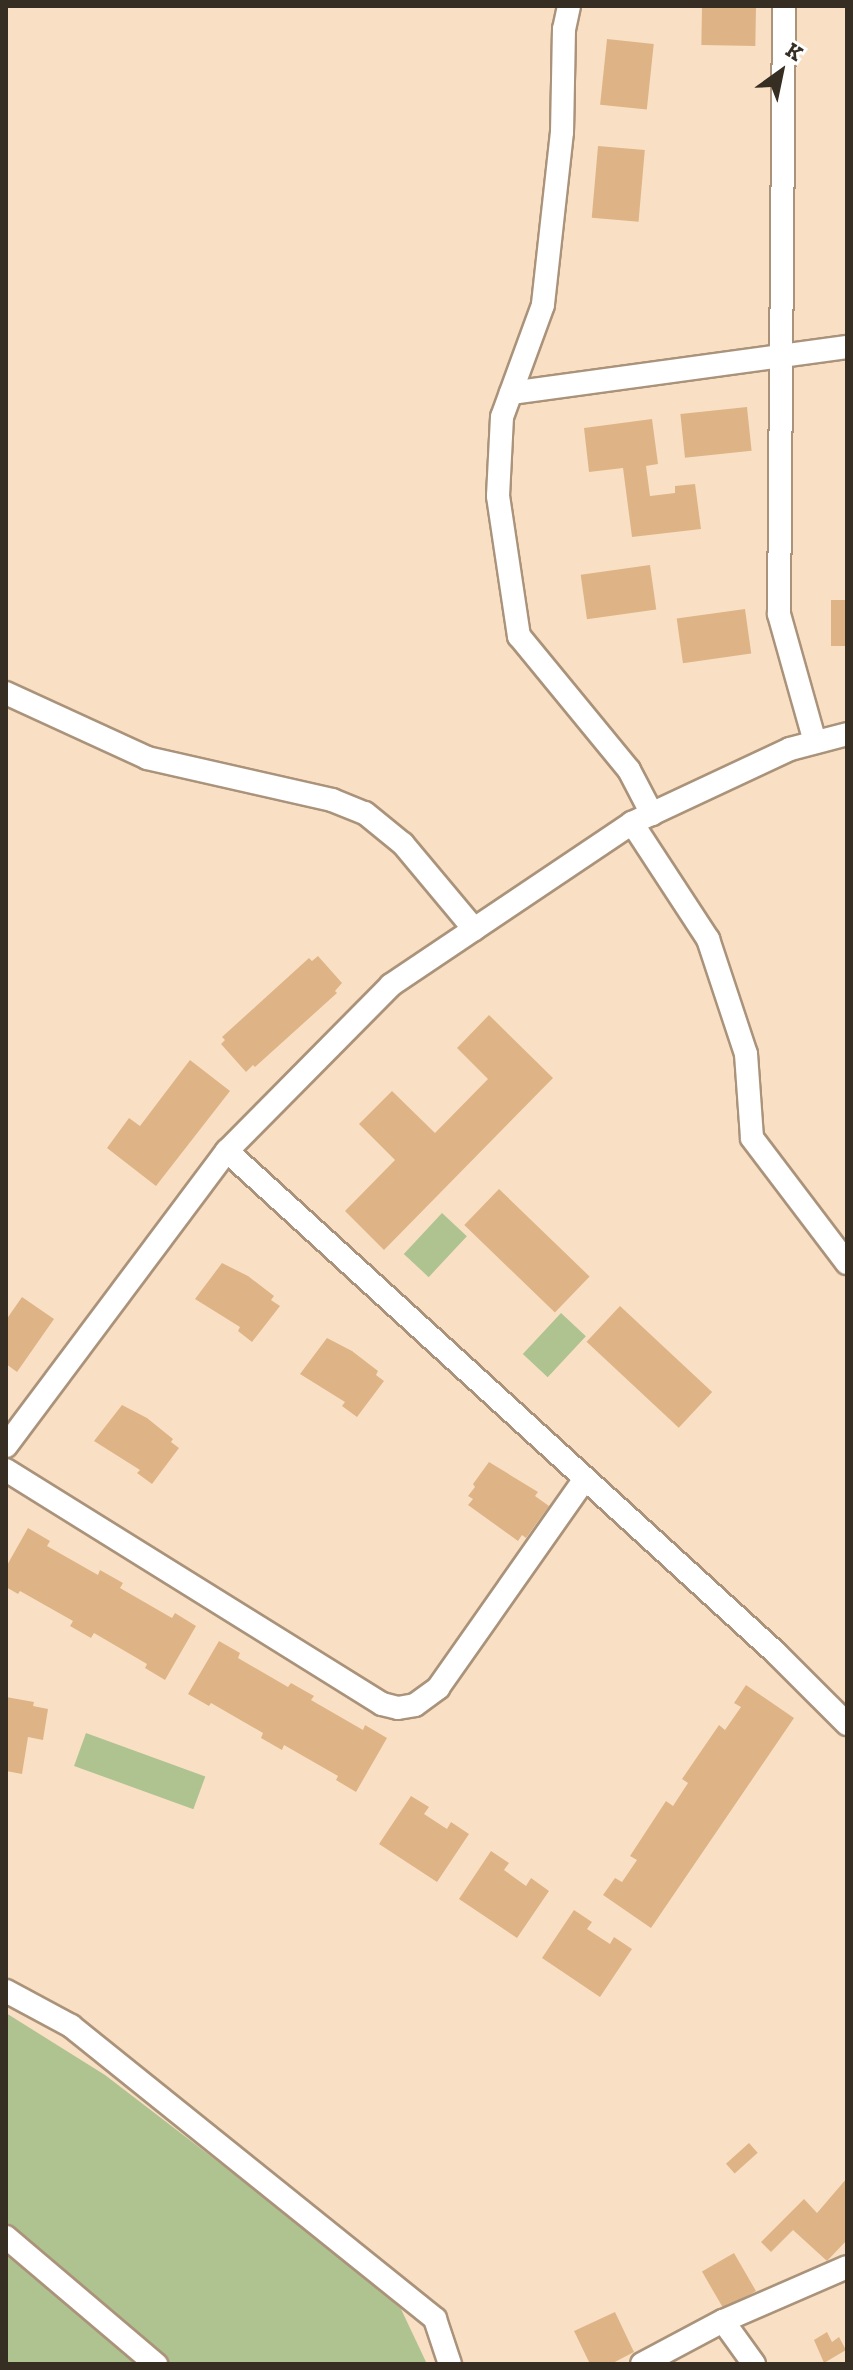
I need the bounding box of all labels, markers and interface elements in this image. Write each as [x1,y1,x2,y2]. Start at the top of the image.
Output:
north arrow [741,32,821,112]
text: K [781,36,808,67]

